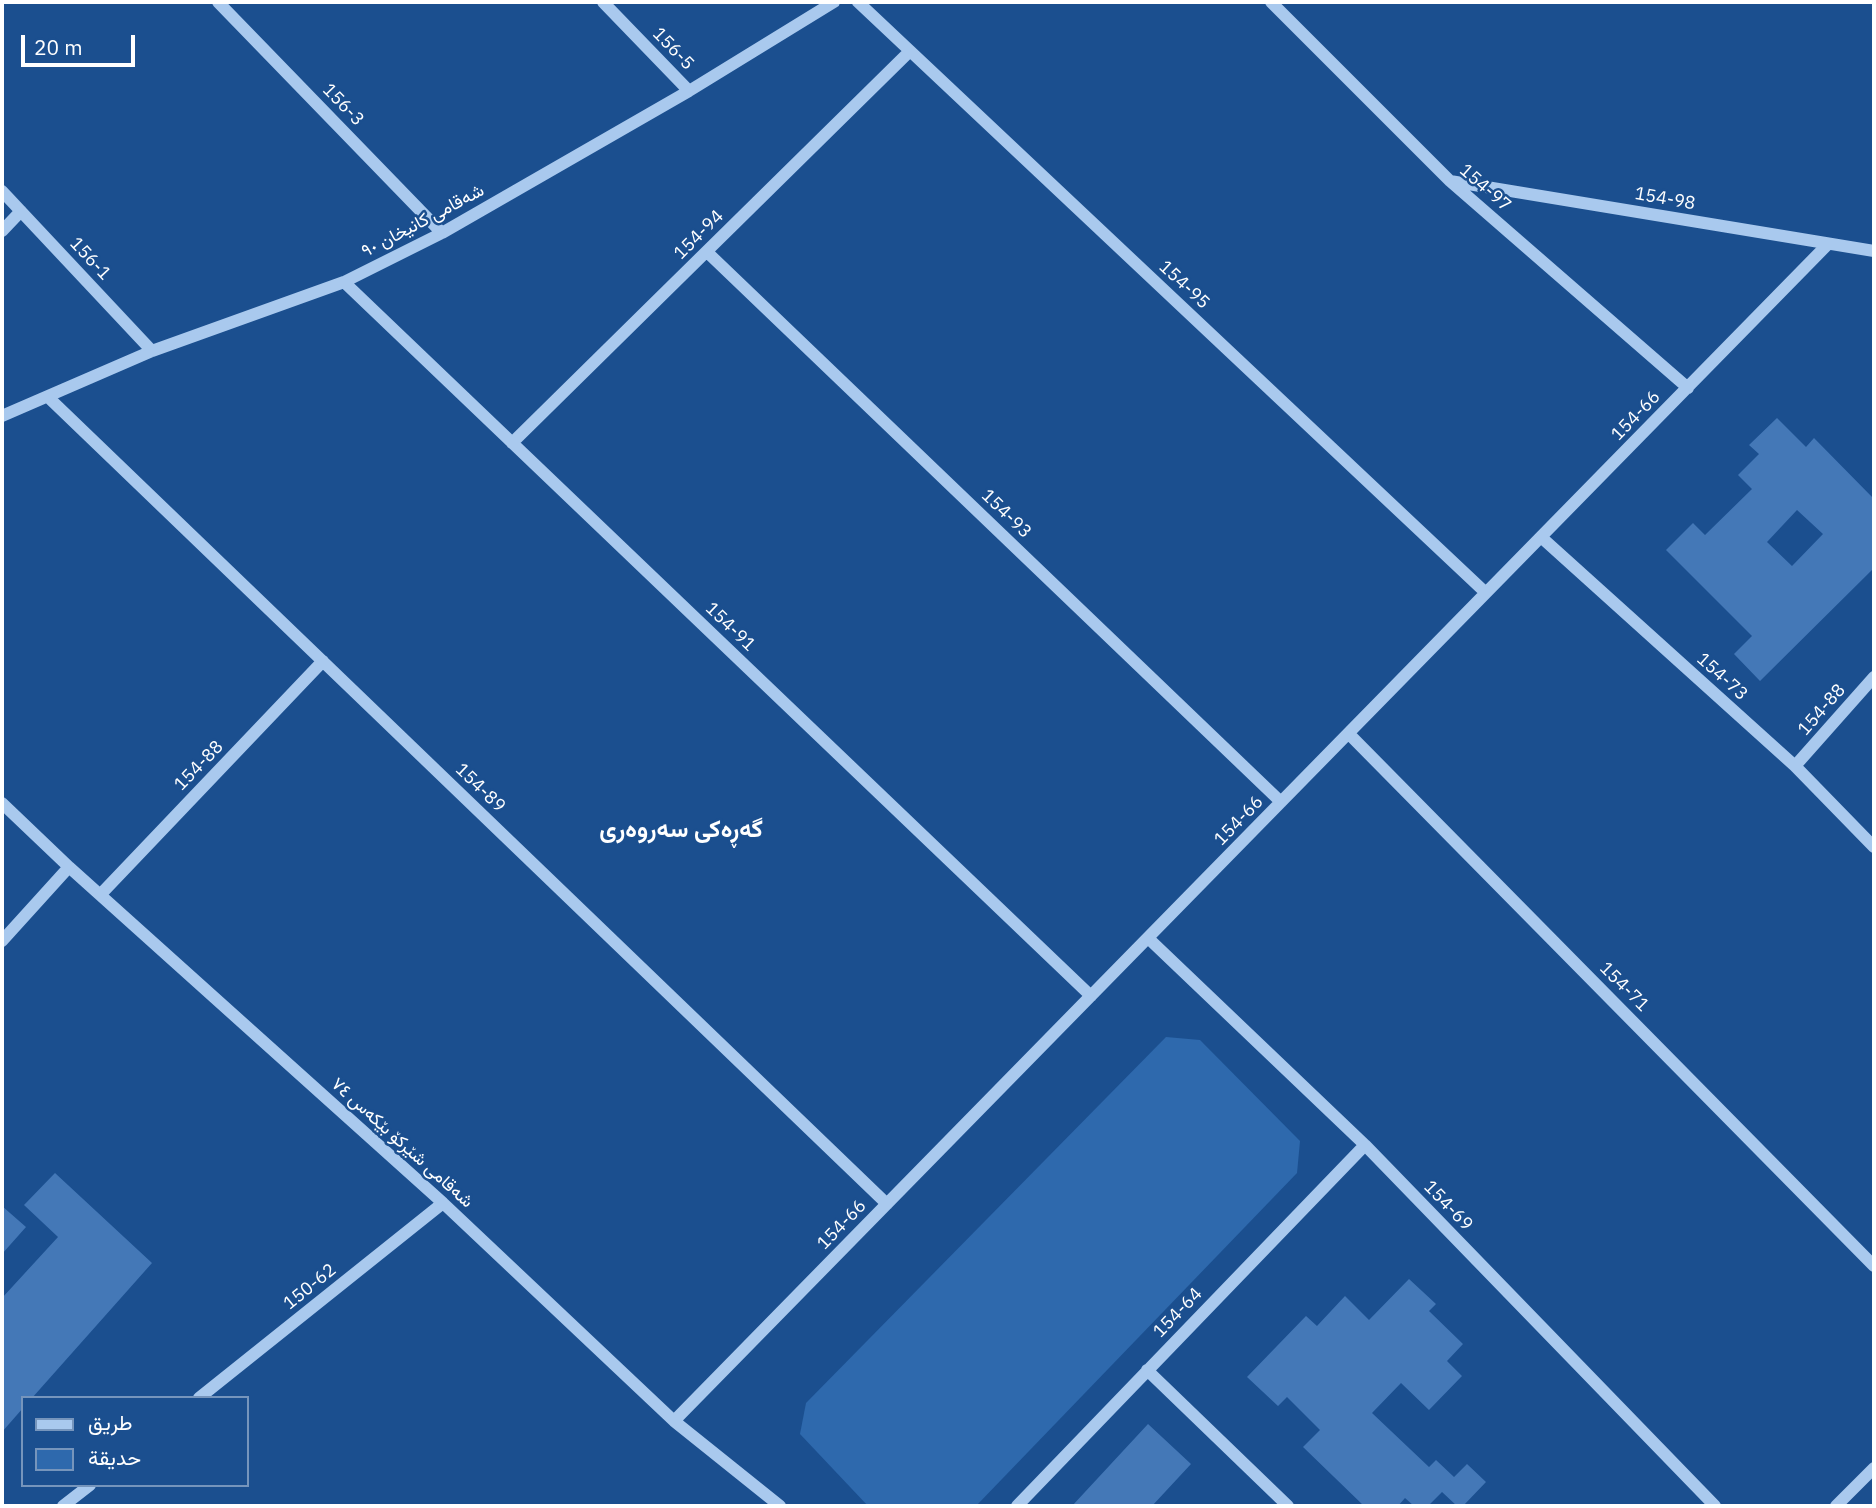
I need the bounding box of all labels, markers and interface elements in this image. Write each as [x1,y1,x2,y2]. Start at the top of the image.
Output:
scale bar [24,21,138,65]
street label: 156-5 [648,23,698,75]
text: 20 m [34,33,83,61]
street label: 156-3 [318,79,368,131]
street label: 154-97 [1455,160,1515,216]
street label: شەقامی کانیخان ٩٠ [358,180,488,262]
street label: 154-98 [1633,183,1697,215]
street label: 154-94 [670,206,728,264]
street label: 156-1 [65,233,115,285]
street label: 154-95 [1154,256,1214,314]
street label: 154-66 [1607,386,1665,446]
street label: 154-93 [976,485,1036,543]
street label: 154-91 [700,598,760,656]
street label: 154-73 [1692,649,1752,705]
street label: 154-88 [1794,680,1850,740]
street label: 154-88 [170,736,228,796]
street label: 154-89 [450,759,510,817]
street label: 154-66 [1210,791,1268,851]
district label: گەڕەکی سەروەری [599,816,763,844]
street label: 154-71 [1595,958,1653,1016]
street label: شەقامی شێرکۆ بێکەس ٧٤ [326,1073,478,1213]
street label: 154-69 [1419,1176,1477,1236]
street label: 154-66 [813,1195,871,1255]
street label: 150-62 [279,1259,341,1315]
street label: 154-64 [1149,1283,1207,1343]
legend [21,1396,248,1487]
text: طريق [88,1408,133,1436]
text: حديقة [88,1443,141,1471]

